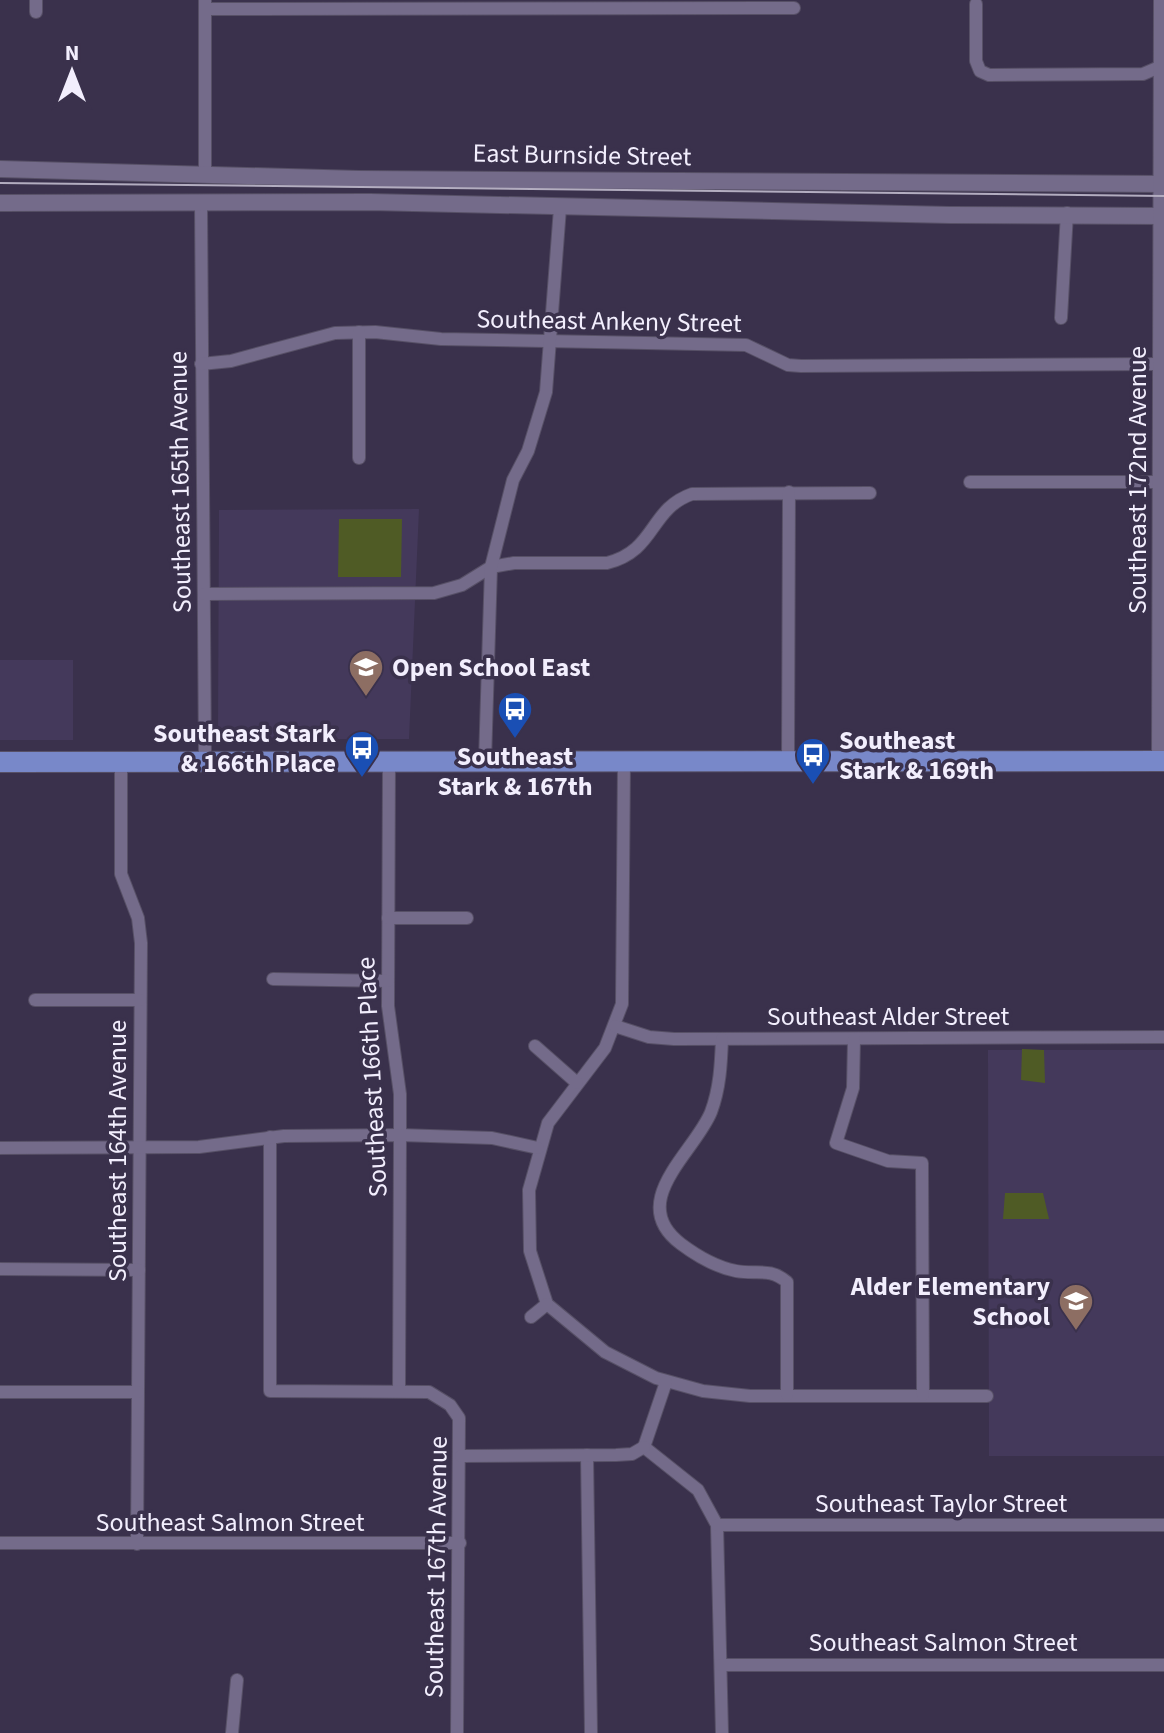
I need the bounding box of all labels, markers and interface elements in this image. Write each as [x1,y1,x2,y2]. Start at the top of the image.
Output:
north arrow [32,32,112,112]
text: N [65,37,79,69]
street label: East Burnside Street [472,135,692,175]
street label: Southeast Ankeny Street [476,300,742,342]
street label: Southeast 172nd Avenue [1119,346,1156,614]
street label: Southeast 165th Avenue [159,351,201,613]
school or university icon: Open School East [347,648,385,698]
place label: Open School East [392,649,590,686]
bus stop icon: Southeast Stark & 167th [496,690,534,740]
place label: Southeast Stark & 166th Place [153,715,337,782]
place label: Southeast Stark & 169th [839,722,994,789]
bus stop icon: Southeast Stark & 166th Place [343,729,381,779]
bus stop icon: Southeast Stark & 169th [794,736,832,786]
place label: Southeast Stark & 167th [437,738,593,805]
street label: Southeast 166th Place [347,956,397,1198]
street label: Southeast Alder Street [767,998,1009,1035]
street label: Southeast 164th Avenue [99,1020,136,1282]
place label: Alder Elementary School [850,1268,1051,1335]
school or university icon: Alder Elementary School [1057,1282,1095,1332]
street label: Southeast 167th Avenue [415,1436,457,1698]
street label: Southeast Taylor Street [815,1485,1067,1522]
street label: Southeast Salmon Street [96,1504,365,1541]
street label: Southeast Salmon Street [809,1624,1078,1661]

